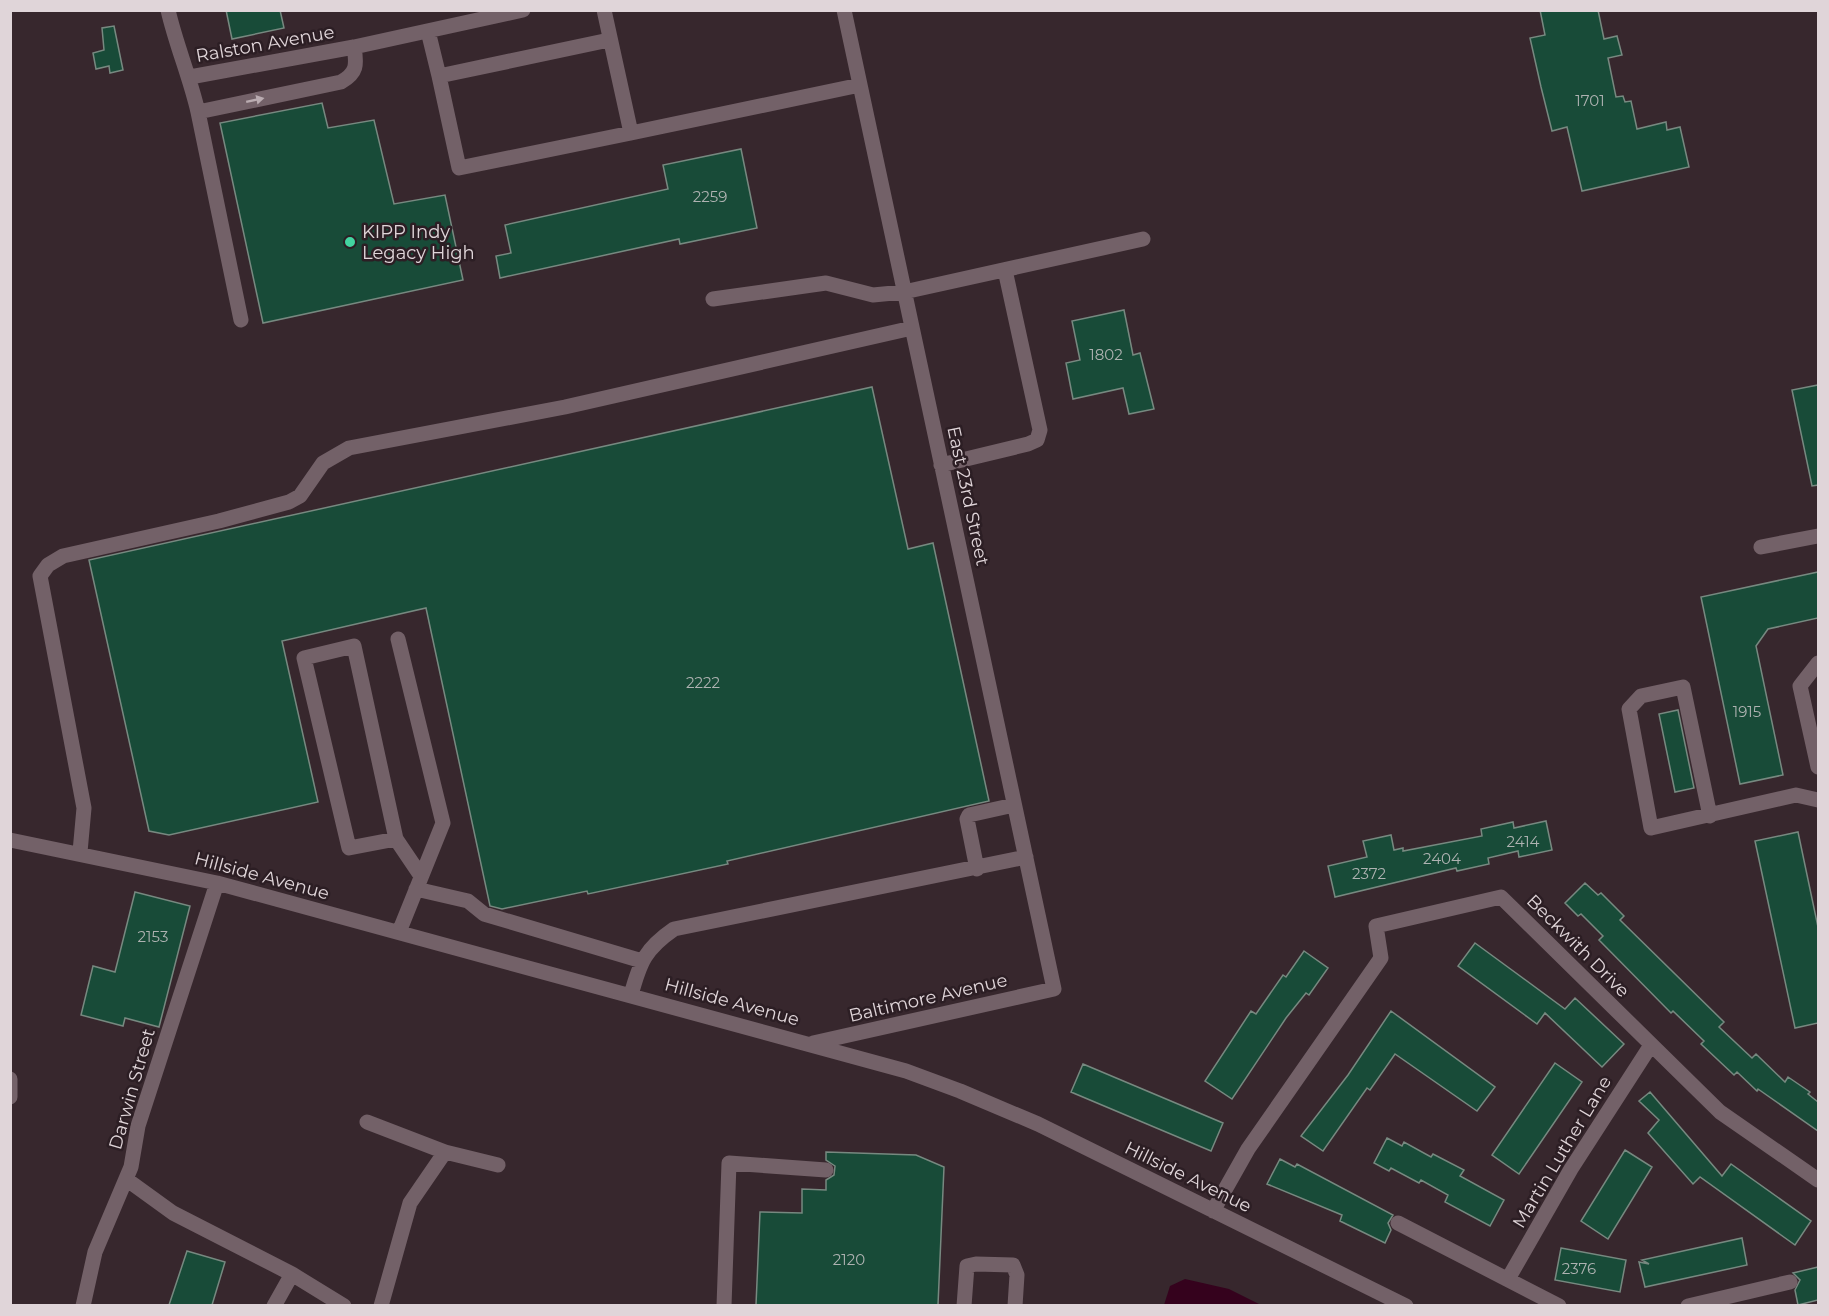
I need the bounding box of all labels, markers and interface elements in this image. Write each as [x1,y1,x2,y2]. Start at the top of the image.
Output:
street label: Ralston Avenue [194,21,336,67]
house number: 1701 [1575,91,1605,110]
one-way arrow [246,95,265,104]
house number: 2259 [693,187,727,206]
place label: KIPP Indy Legacy High [362,221,475,264]
marker: KIPP Indy Legacy High [343,235,357,249]
house number: 1802 [1089,345,1123,364]
street label: East 23rd Street [942,424,994,568]
house number: 2222 [686,673,720,692]
house number: 1915 [1733,702,1761,721]
house number: 2414 [1506,832,1540,851]
street label: Hillside Avenue [192,847,332,905]
house number: 2404 [1423,849,1461,868]
house number: 2372 [1352,864,1386,883]
street label: Beckwith Drive [1522,890,1634,1002]
house number: 2153 [138,927,168,946]
street label: Baltimore Avenue [847,969,1009,1027]
street label: Hillside Avenue [662,973,802,1031]
street label: Darwin Street [104,1026,160,1152]
street label: Martin Luther Lane [1508,1072,1616,1232]
street label: Hillside Avenue [1121,1137,1255,1217]
house number: 2120 [833,1250,865,1269]
house number: 2376 [1562,1259,1596,1278]

